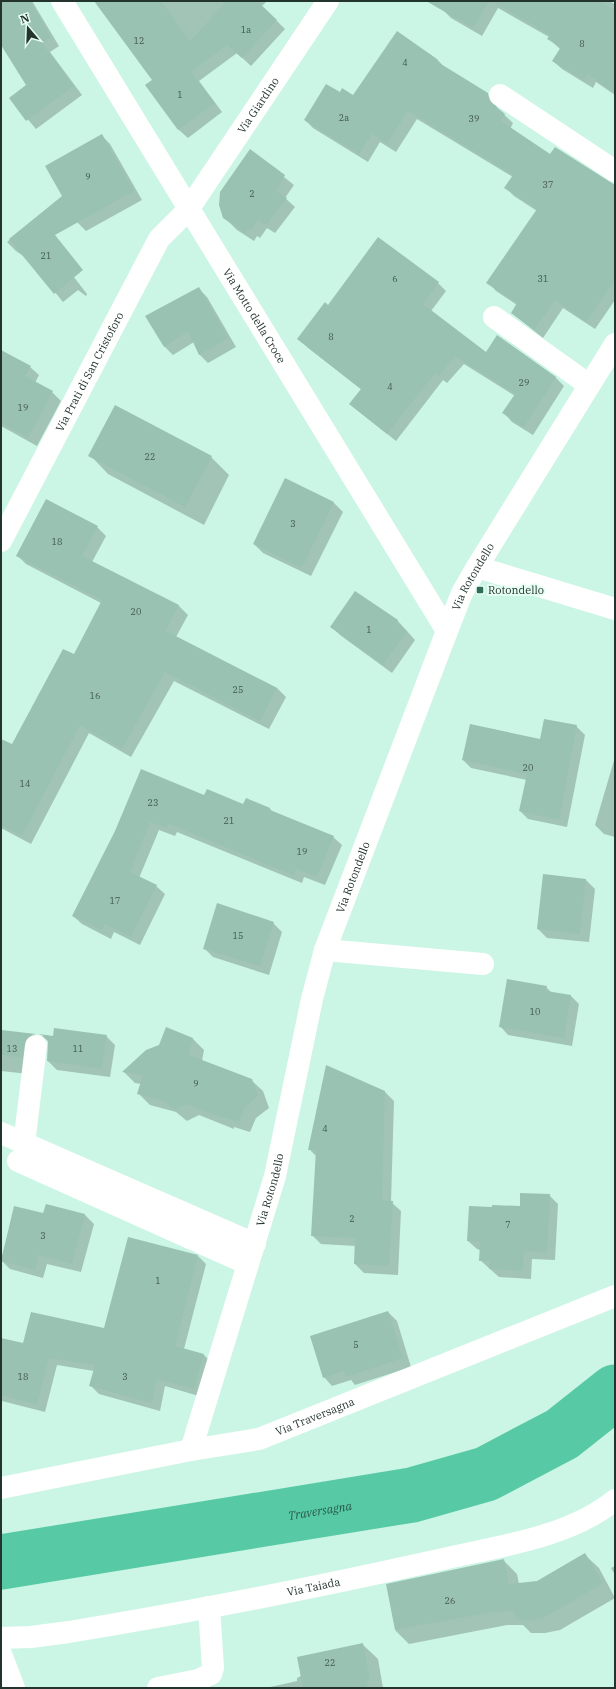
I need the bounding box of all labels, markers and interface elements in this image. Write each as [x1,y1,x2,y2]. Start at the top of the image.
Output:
north arrow [8,8,48,48]
text: N [18,10,31,27]
house number: 1a [241,24,251,35]
house number: 12 [134,35,144,46]
house number: 8 [579,38,585,49]
house number: 4 [402,57,408,68]
street label: Via Giardino [234,74,282,136]
house number: 1 [177,89,183,100]
house number: 2a [339,112,349,123]
house number: 39 [469,113,479,124]
house number: 9 [85,171,91,182]
house number: 37 [543,179,553,190]
house number: 2 [249,188,255,199]
house number: 21 [41,250,51,261]
street label: Via Motto della Croce [220,266,289,366]
house number: 6 [392,273,398,284]
house number: 31 [538,273,548,284]
street label: Via Prati di San Cristoforo [52,310,127,434]
house number: 8 [328,331,334,342]
house number: 29 [519,377,529,388]
house number: 4 [387,381,393,392]
house number: 19 [18,402,28,413]
house number: 22 [145,451,155,462]
house number: 3 [290,518,296,529]
house number: 18 [52,536,62,547]
street label: Via Rotondello [449,540,497,612]
place label: Rotondello [488,583,544,597]
marker: Rotondello [475,585,485,595]
house number: 20 [131,606,141,617]
house number: 1 [366,624,372,635]
house number: 25 [233,684,243,695]
house number: 16 [90,690,100,701]
house number: 20 [523,762,533,773]
house number: 14 [20,778,30,789]
house number: 23 [148,797,158,808]
house number: 21 [224,815,234,826]
street label: Via Rotondello [333,840,373,915]
house number: 19 [297,846,307,857]
house number: 17 [110,895,120,906]
house number: 15 [233,930,243,941]
house number: 10 [530,1006,540,1017]
house number: 13 [7,1043,17,1054]
house number: 11 [73,1043,83,1054]
house number: 9 [193,1078,199,1089]
house number: 4 [322,1123,328,1134]
street label: Via Rotondello [253,1152,287,1228]
house number: 2 [349,1213,355,1224]
house number: 7 [505,1219,511,1230]
house number: 3 [40,1230,46,1241]
house number: 1 [155,1275,161,1286]
house number: 5 [353,1339,359,1350]
house number: 18 [18,1371,28,1382]
house number: 3 [122,1371,128,1382]
street label: Via Traversagna [274,1394,356,1439]
water label: Traversagna [287,1497,353,1523]
street label: Via Taiada [286,1574,341,1599]
house number: 26 [445,1595,455,1606]
house number: 22 [325,1657,335,1668]

